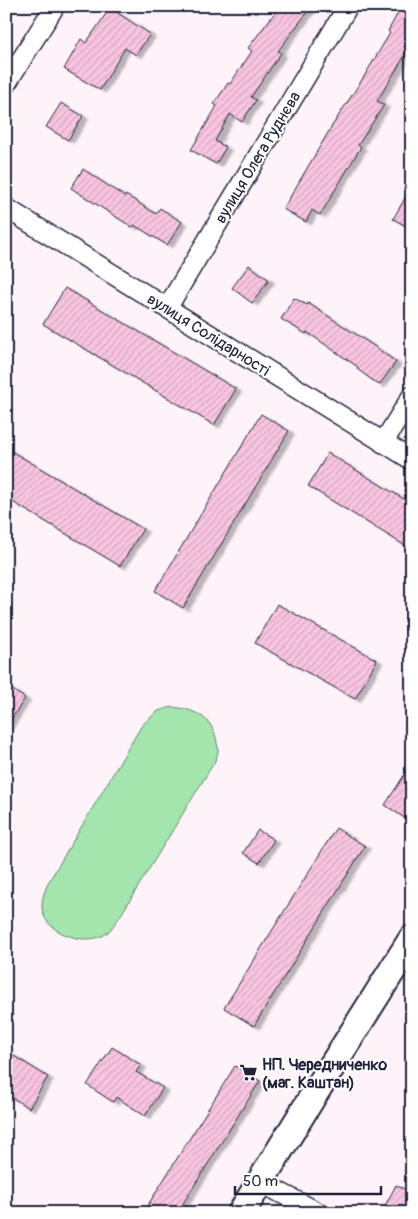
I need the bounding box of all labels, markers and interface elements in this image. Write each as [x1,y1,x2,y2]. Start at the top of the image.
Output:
street label: вулиця Олега Руднєва [211,88,305,227]
street label: вулиця Солідарності [143,289,274,381]
place label: НП. Чередниченко (маг. Каштан) [262,1055,388,1093]
supermarket icon: НП. Чередниченко (маг. Каштан) [238,1063,258,1083]
scale bar [235,1164,382,1196]
text: 50 m [243,1172,278,1191]

